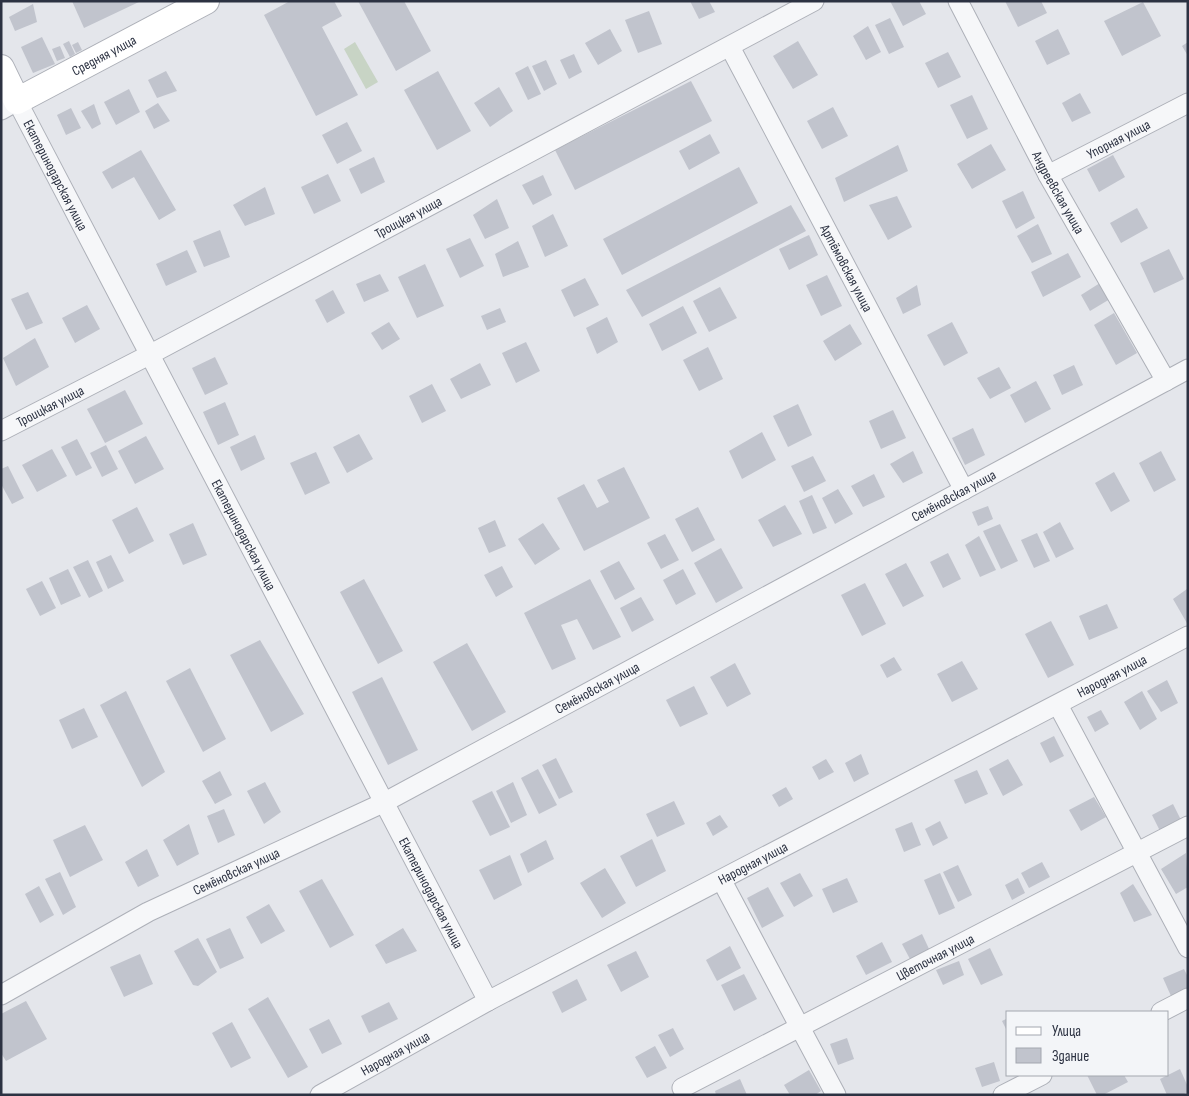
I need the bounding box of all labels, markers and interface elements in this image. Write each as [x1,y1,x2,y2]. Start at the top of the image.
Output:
street label: Средняя улица [69,31,139,79]
street label: Упорная улица [1084,115,1153,162]
street label: Екатеринодарская улица [20,117,92,233]
street label: Андреевская улица [1028,147,1088,237]
street label: Троицкая улица [372,192,445,242]
street label: Артёмовская улица [816,221,877,315]
street label: Троицкая улица [13,381,87,430]
street label: Семёновская улица [908,466,999,525]
street label: Екатеринодарская улица [208,477,280,593]
street label: Народная улица [1074,651,1150,701]
street label: Семёновская улица [552,658,642,717]
street label: Екатеринодарская улица [395,834,467,951]
street label: Народная улица [715,838,790,888]
street label: Семёновская улица [190,844,282,899]
street label: Цветочная улица [893,930,977,984]
legend [1006,1011,1169,1076]
text: Улица [1052,1022,1081,1041]
street label: Народная улица [358,1027,432,1079]
text: Здание [1052,1047,1089,1066]

